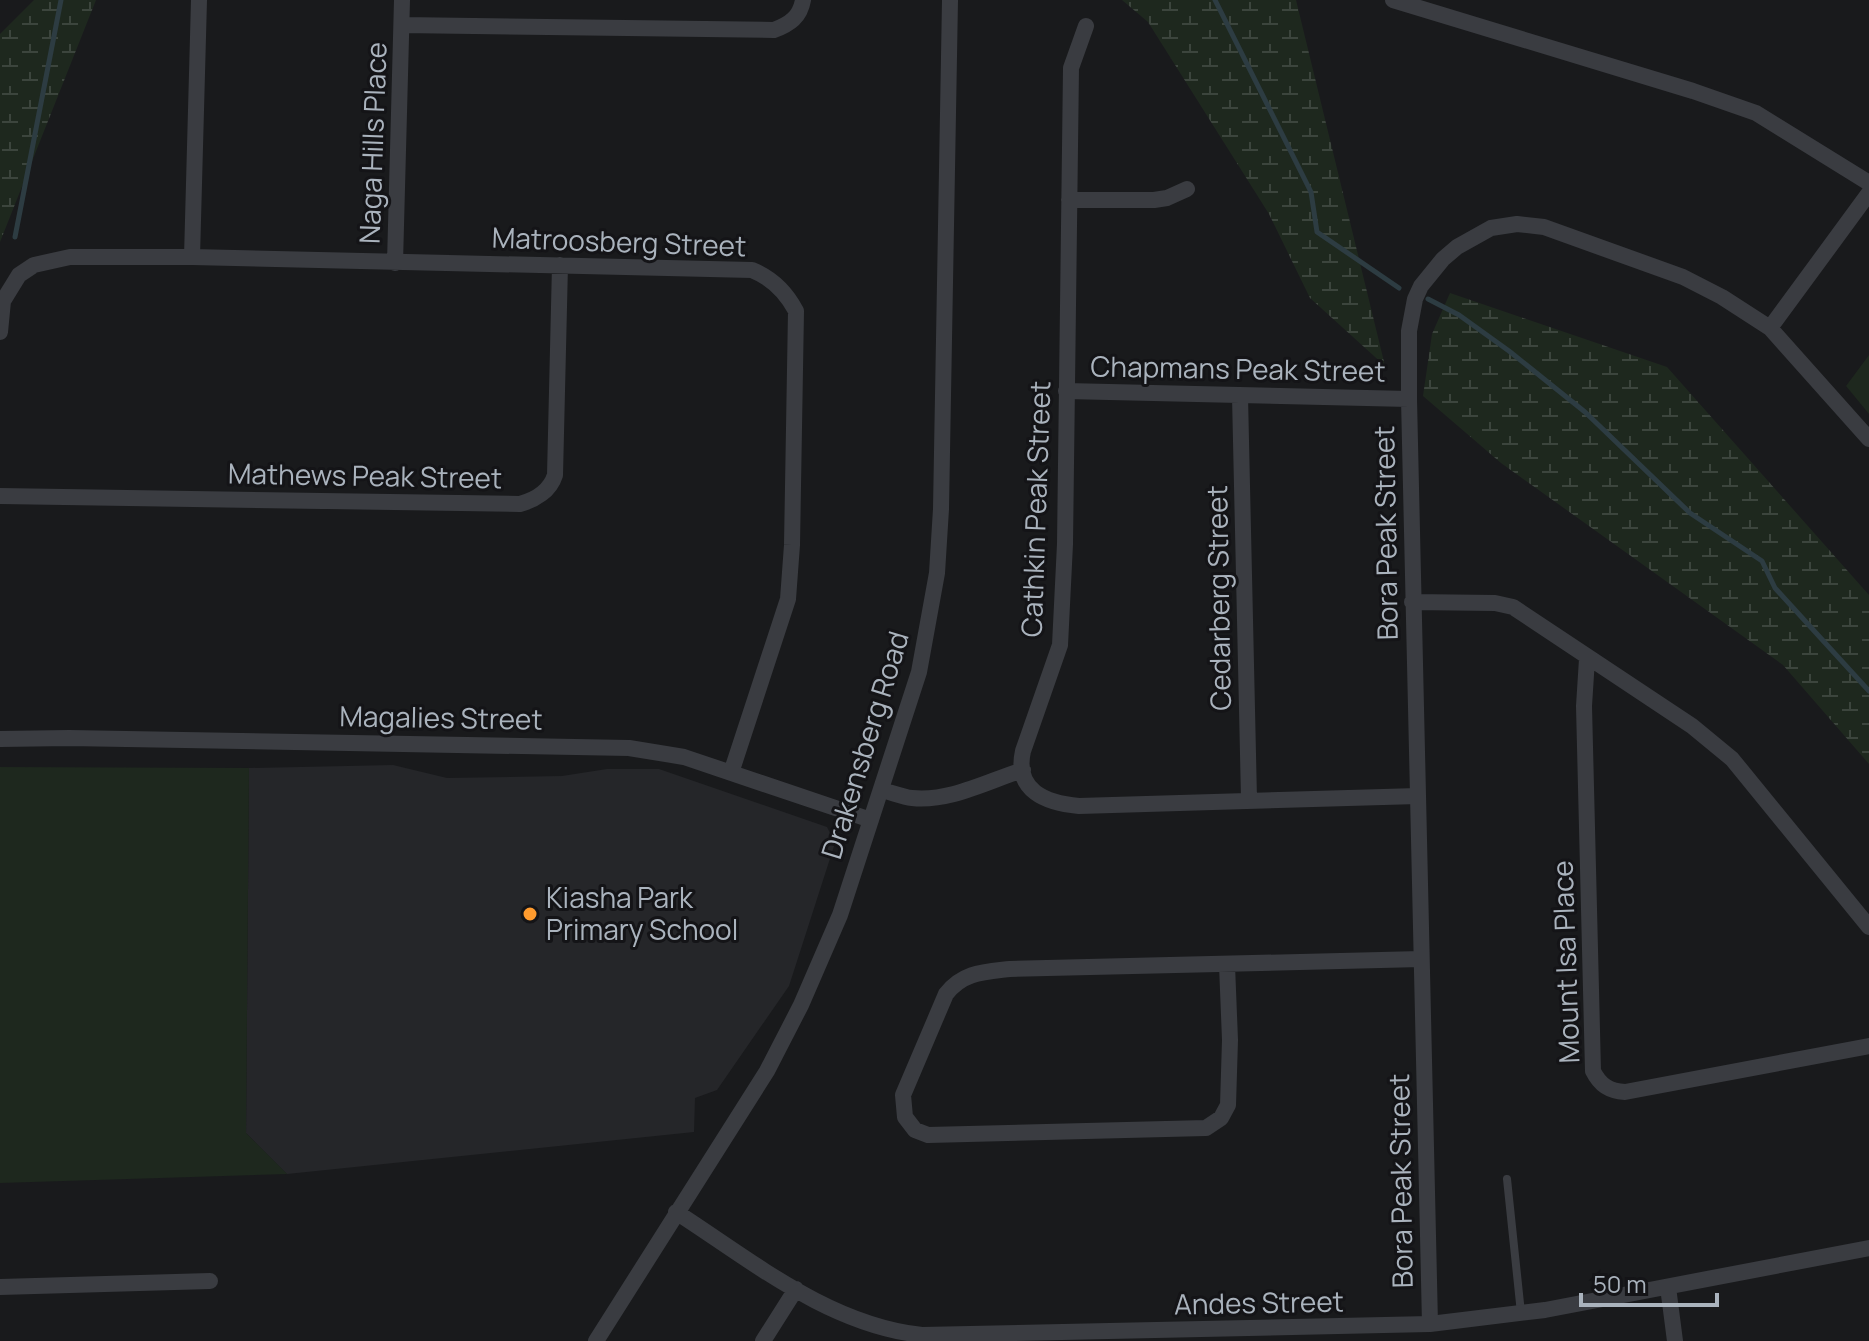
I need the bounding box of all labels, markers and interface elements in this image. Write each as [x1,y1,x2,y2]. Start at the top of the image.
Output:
street label: Naga Hills Place [349,41,395,245]
street label: Matroosberg Street [491,218,747,264]
street label: Chapmans Peak Street [1090,346,1386,390]
street label: Cathkin Peak Street [1012,380,1058,638]
street label: Bora Peak Street [1364,425,1406,641]
street label: Mathews Peak Street [228,454,502,496]
street label: Cedarberg Street [1197,485,1239,711]
street label: Drakensberg Road [811,626,917,863]
street label: Magalies Street [339,696,543,738]
street label: Mount Isa Place [1542,860,1588,1064]
place label: Kiasha Park Primary School [546,878,738,948]
marker: Kiasha Park Primary School [521,905,539,923]
street label: Bora Peak Street [1379,1073,1421,1289]
scale bar [1581,1257,1717,1307]
text: 50 m [1593,1267,1647,1300]
street label: Andes Street [1174,1282,1344,1322]

